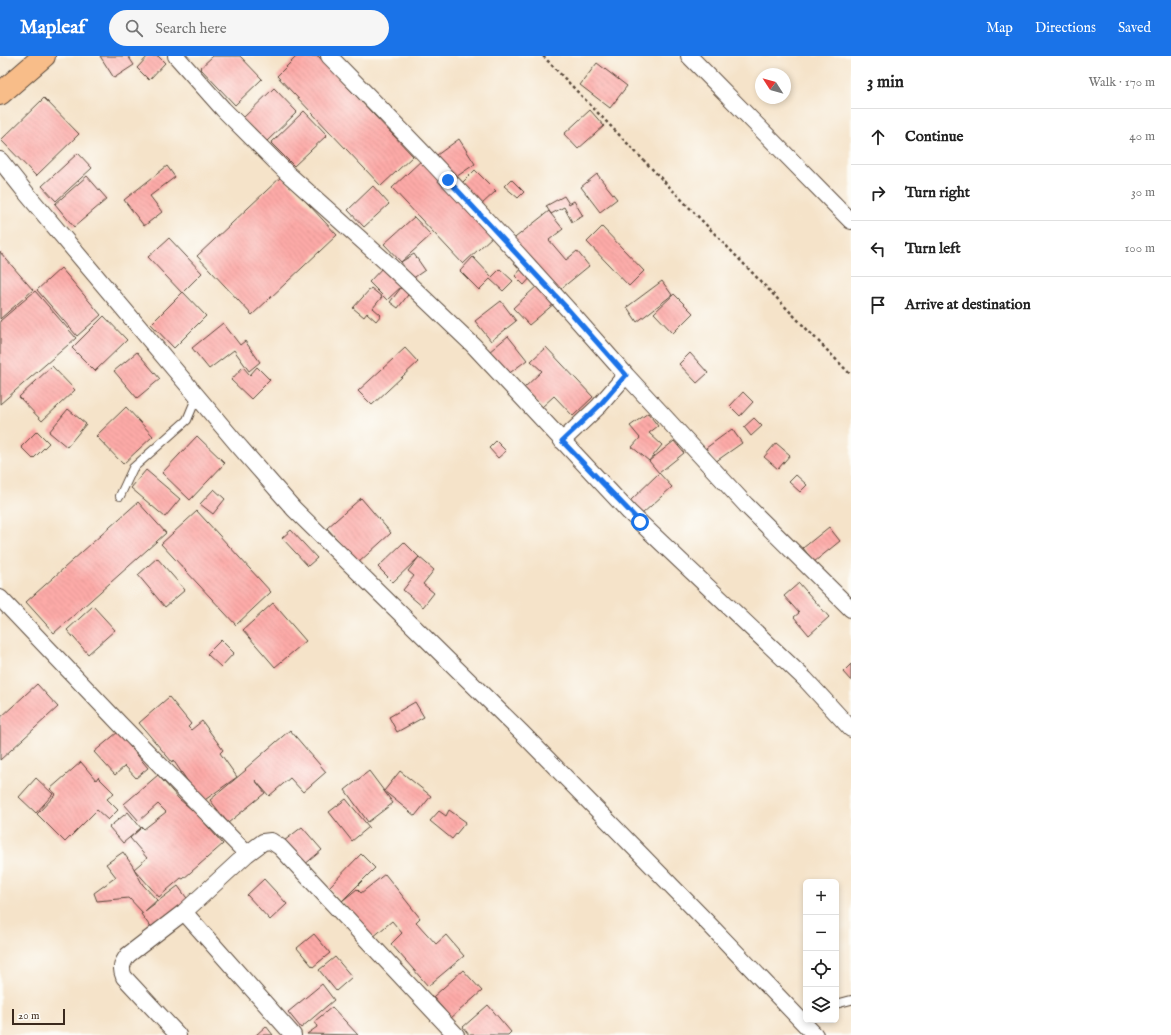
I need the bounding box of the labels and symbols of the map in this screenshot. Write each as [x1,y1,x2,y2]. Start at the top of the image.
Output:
north arrow [755,68,791,104]
route end [439,171,457,189]
route start [631,513,649,531]
scale bar [12,1007,65,1026]

